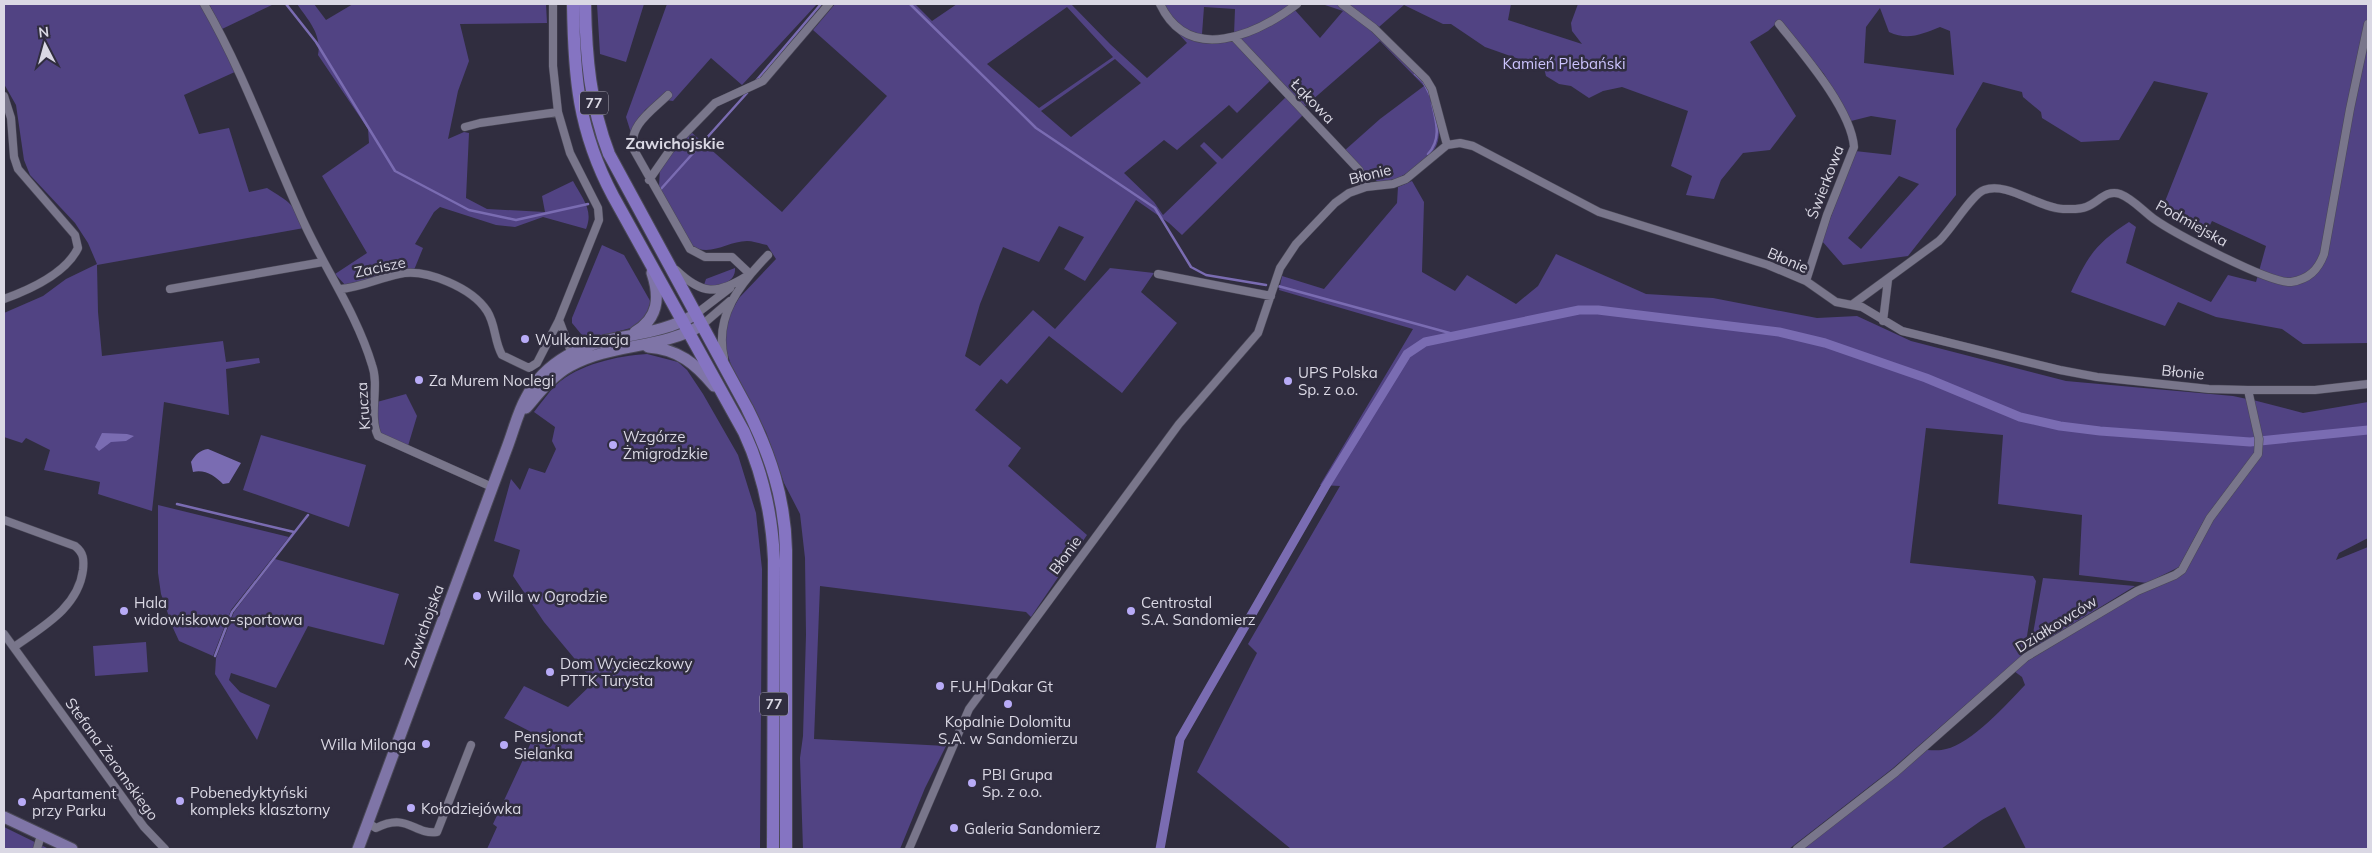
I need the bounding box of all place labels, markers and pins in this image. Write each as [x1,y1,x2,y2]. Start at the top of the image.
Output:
place label: Wulkanizacja [535,330,629,349]
marker: Wulkanizacja [519,333,531,345]
place label: UPS Polska Sp. z o.o. [1298,363,1378,399]
place label: Za Murem Noclegi [429,371,554,390]
marker: Za Murem Noclegi [413,374,425,386]
marker: UPS Polska Sp. z o.o. [1282,375,1294,387]
place label: Wzgórze Żmigrodzkie [623,427,708,463]
marker: Wzgórze Żmigrodzkie [607,439,619,451]
place label: Willa w Ogrodzie [487,587,607,606]
marker: Willa w Ogrodzie [471,590,483,602]
place label: Hala widowiskowo-sportowa [134,593,303,629]
place label: Centrostal S.A. Sandomierz [1141,593,1256,629]
marker: Hala widowiskowo-sportowa [118,605,130,617]
marker: Centrostal S.A. Sandomierz [1125,605,1137,617]
place label: Dom Wycieczkowy PTTK Turysta [560,654,693,690]
marker: Dom Wycieczkowy PTTK Turysta [544,666,556,678]
place label: F.U.H Dakar Gt [950,677,1053,696]
marker: F.U.H Dakar Gt [934,680,946,692]
marker: Kopalnie Dolomitu S.A. w Sandomierzu [1002,698,1014,710]
place label: Kopalnie Dolomitu S.A. w Sandomierzu [938,712,1078,748]
place label: Pensjonat Sielanka [514,727,583,763]
place label: Willa Milonga [320,735,416,754]
marker: Willa Milonga [420,738,432,750]
marker: Pensjonat Sielanka [498,739,510,751]
place label: PBI Grupa Sp. z o.o. [982,765,1053,801]
marker: PBI Grupa Sp. z o.o. [966,777,978,789]
place label: Pobenedyktyński kompleks klasztorny [190,783,330,819]
place label: Apartament przy Parku [32,784,117,820]
marker: Pobenedyktyński kompleks klasztorny [174,795,186,807]
marker: Apartament przy Parku [16,796,28,808]
place label: Kołodziejówka [421,799,521,818]
marker: Kołodziejówka [405,802,417,814]
place label: Galeria Sandomierz [964,819,1101,838]
marker: Galeria Sandomierz [948,822,960,834]

